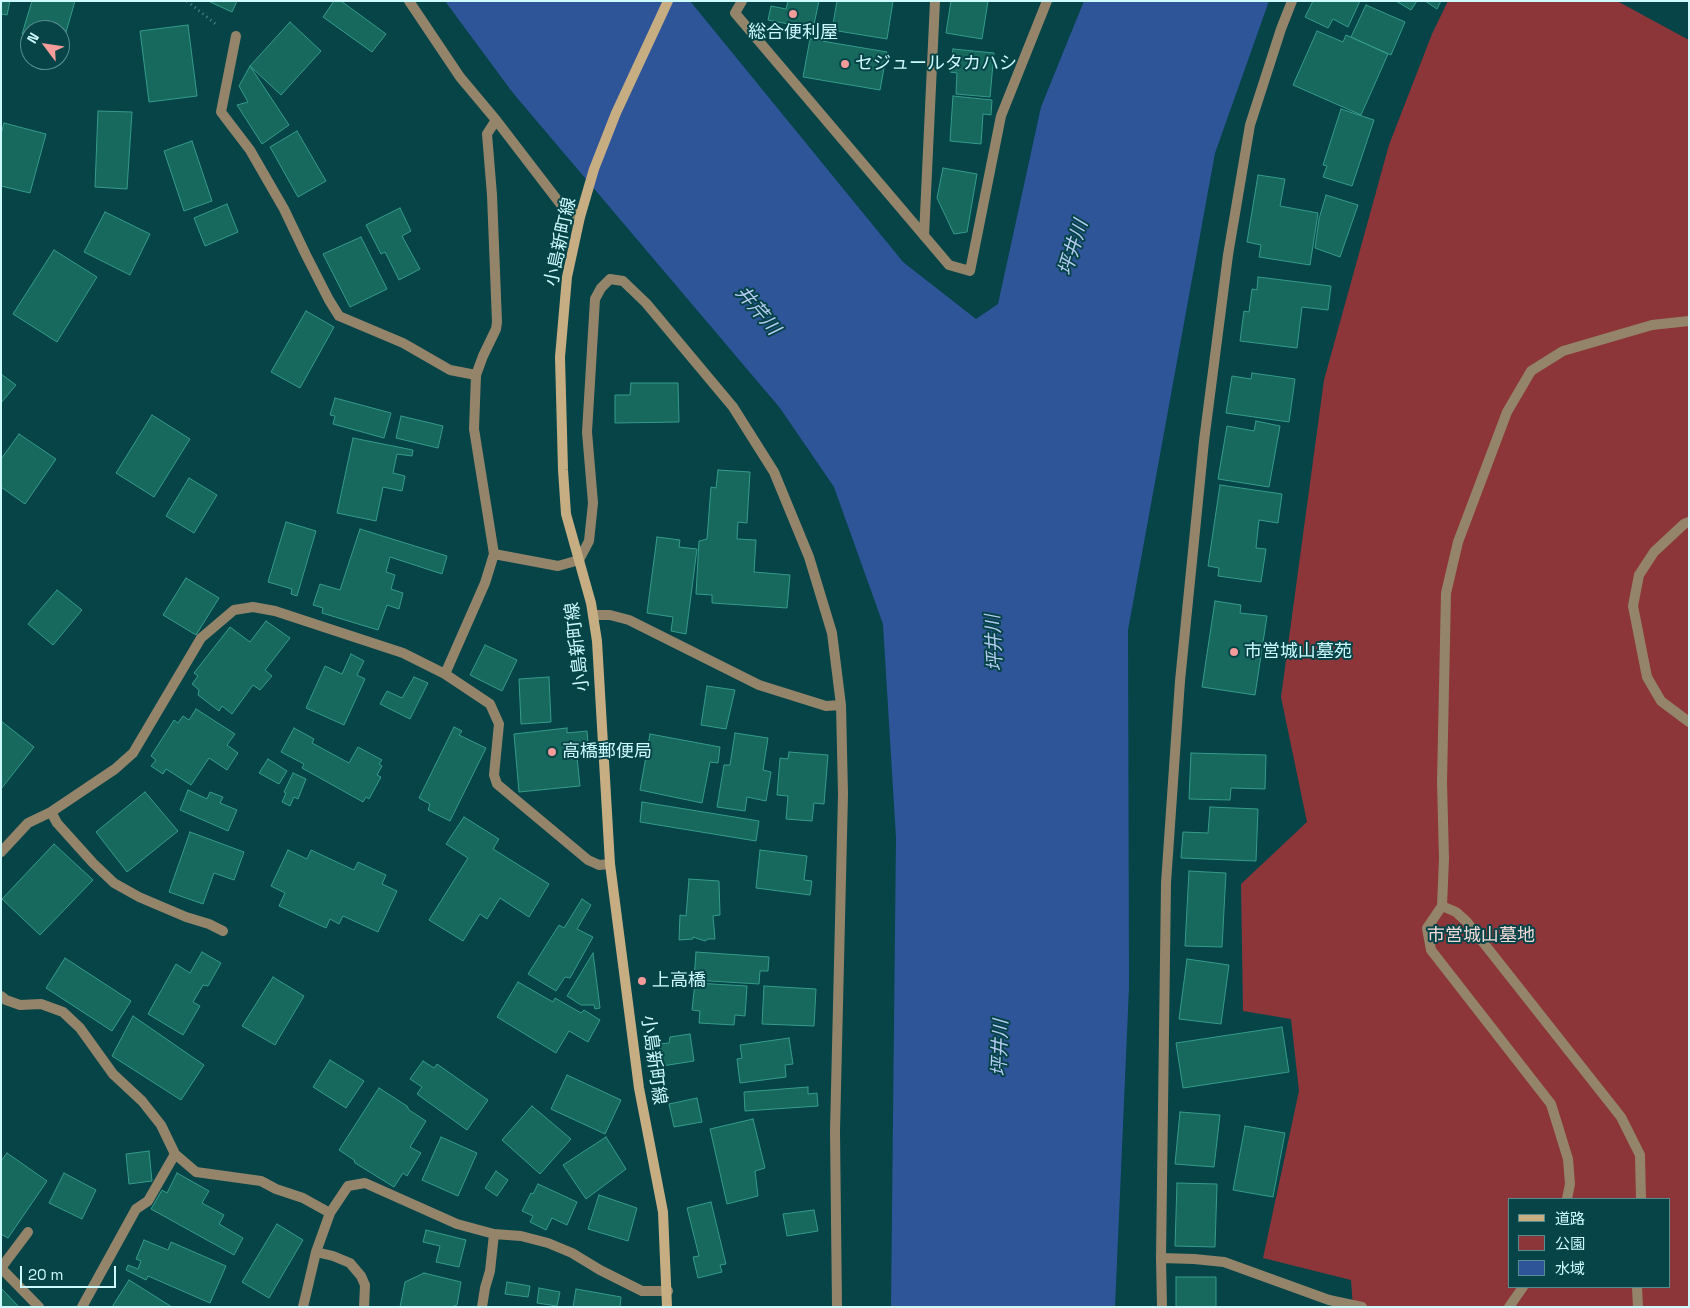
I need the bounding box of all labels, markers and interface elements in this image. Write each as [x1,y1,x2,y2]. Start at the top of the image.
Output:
marker: 総合便利屋 [787,8,799,20]
north arrow [20,20,70,70]
place label: 総合便利屋 [748,22,838,44]
text: N [23,29,43,46]
place label: セジュールタカハシ [855,53,1017,75]
marker: セジュールタカハシ [839,58,851,70]
street label: 小島新町線 [541,196,581,288]
water label: 坪井川 [1055,217,1093,279]
water label: 井芹川 [730,282,784,340]
street label: 小島新町線 [562,601,594,693]
water label: 坪井川 [982,614,1008,672]
place label: 市営城山墓苑 [1244,641,1352,663]
marker: 市営城山墓苑 [1228,646,1240,658]
place label: 高橋郵便局 [562,741,652,763]
marker: 高橋郵便局 [546,746,558,758]
park label: 市営城山墓地 [1427,925,1535,947]
place label: 上高橋 [652,970,706,992]
marker: 上高橋 [636,975,648,987]
street label: 小島新町線 [636,1014,670,1106]
water label: 坪井川 [989,1019,1013,1077]
legend [1508,1198,1670,1288]
text: 道路 [1555,1209,1585,1228]
text: 公園 [1555,1234,1585,1253]
scale bar [22,1256,119,1288]
text: 水域 [1555,1259,1585,1278]
text: 20 m [28,1265,63,1284]

